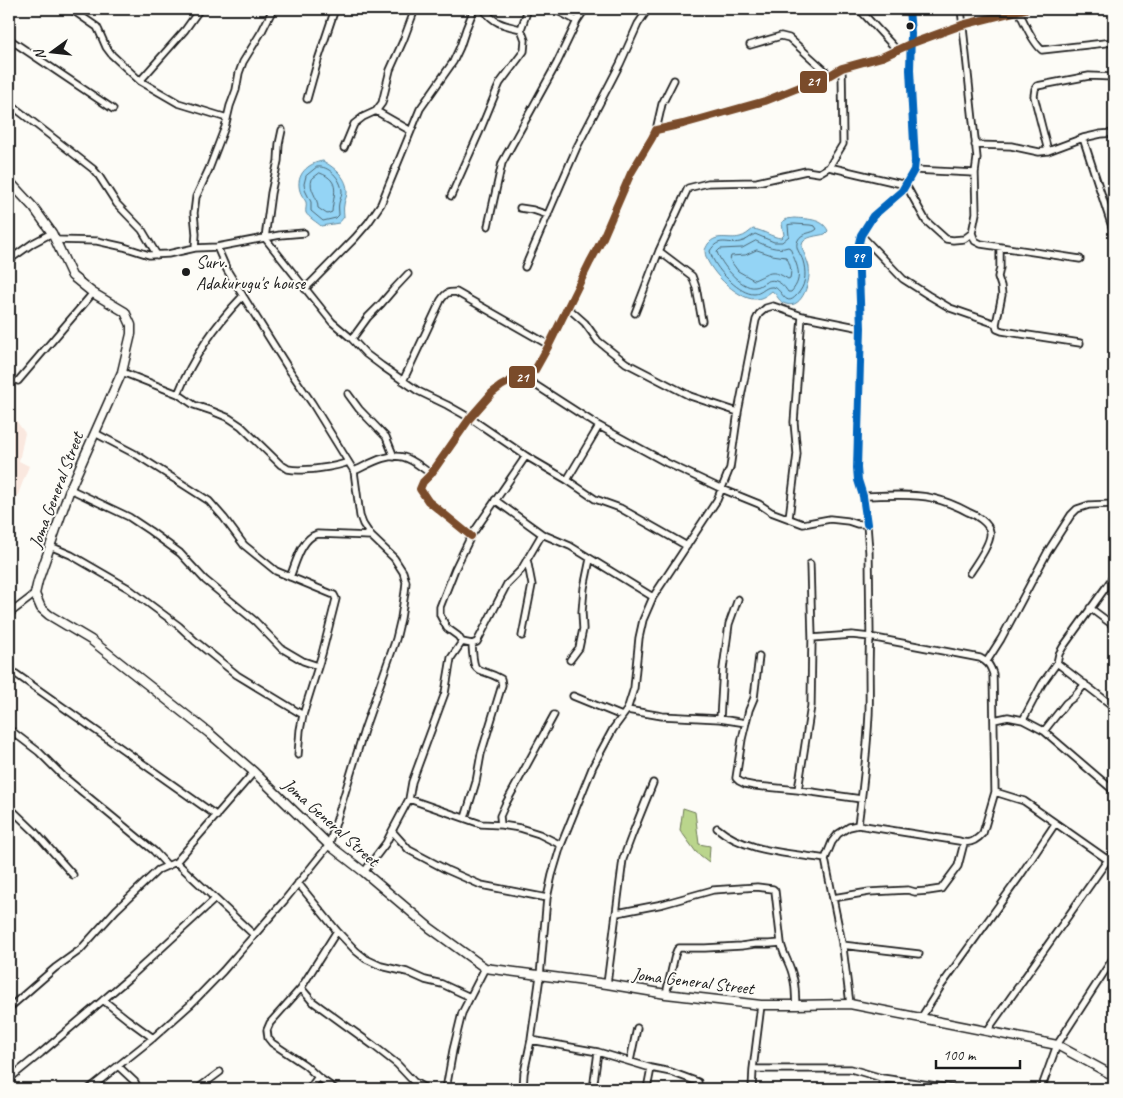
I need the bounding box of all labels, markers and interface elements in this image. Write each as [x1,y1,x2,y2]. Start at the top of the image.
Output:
unlabelled marker [905,21,915,31]
north arrow [28,28,78,78]
text: N [30,47,49,62]
line badge: 21 [799,70,828,94]
text: 21 [807,73,821,90]
line badge: 99 [844,245,873,269]
text: 99 [852,249,866,266]
place label: Surv. Adakurugu's house [196,251,306,294]
marker: Surv. Adakurugu's house [180,266,192,278]
line badge: 21 [508,365,536,389]
text: 21 [516,369,530,386]
street label: Joma General Street [24,427,89,552]
street label: Joma General Street [278,772,385,872]
street label: Joma General Street [630,963,757,1000]
scale bar [936,1038,1019,1070]
text: 100 m [943,1046,977,1065]

